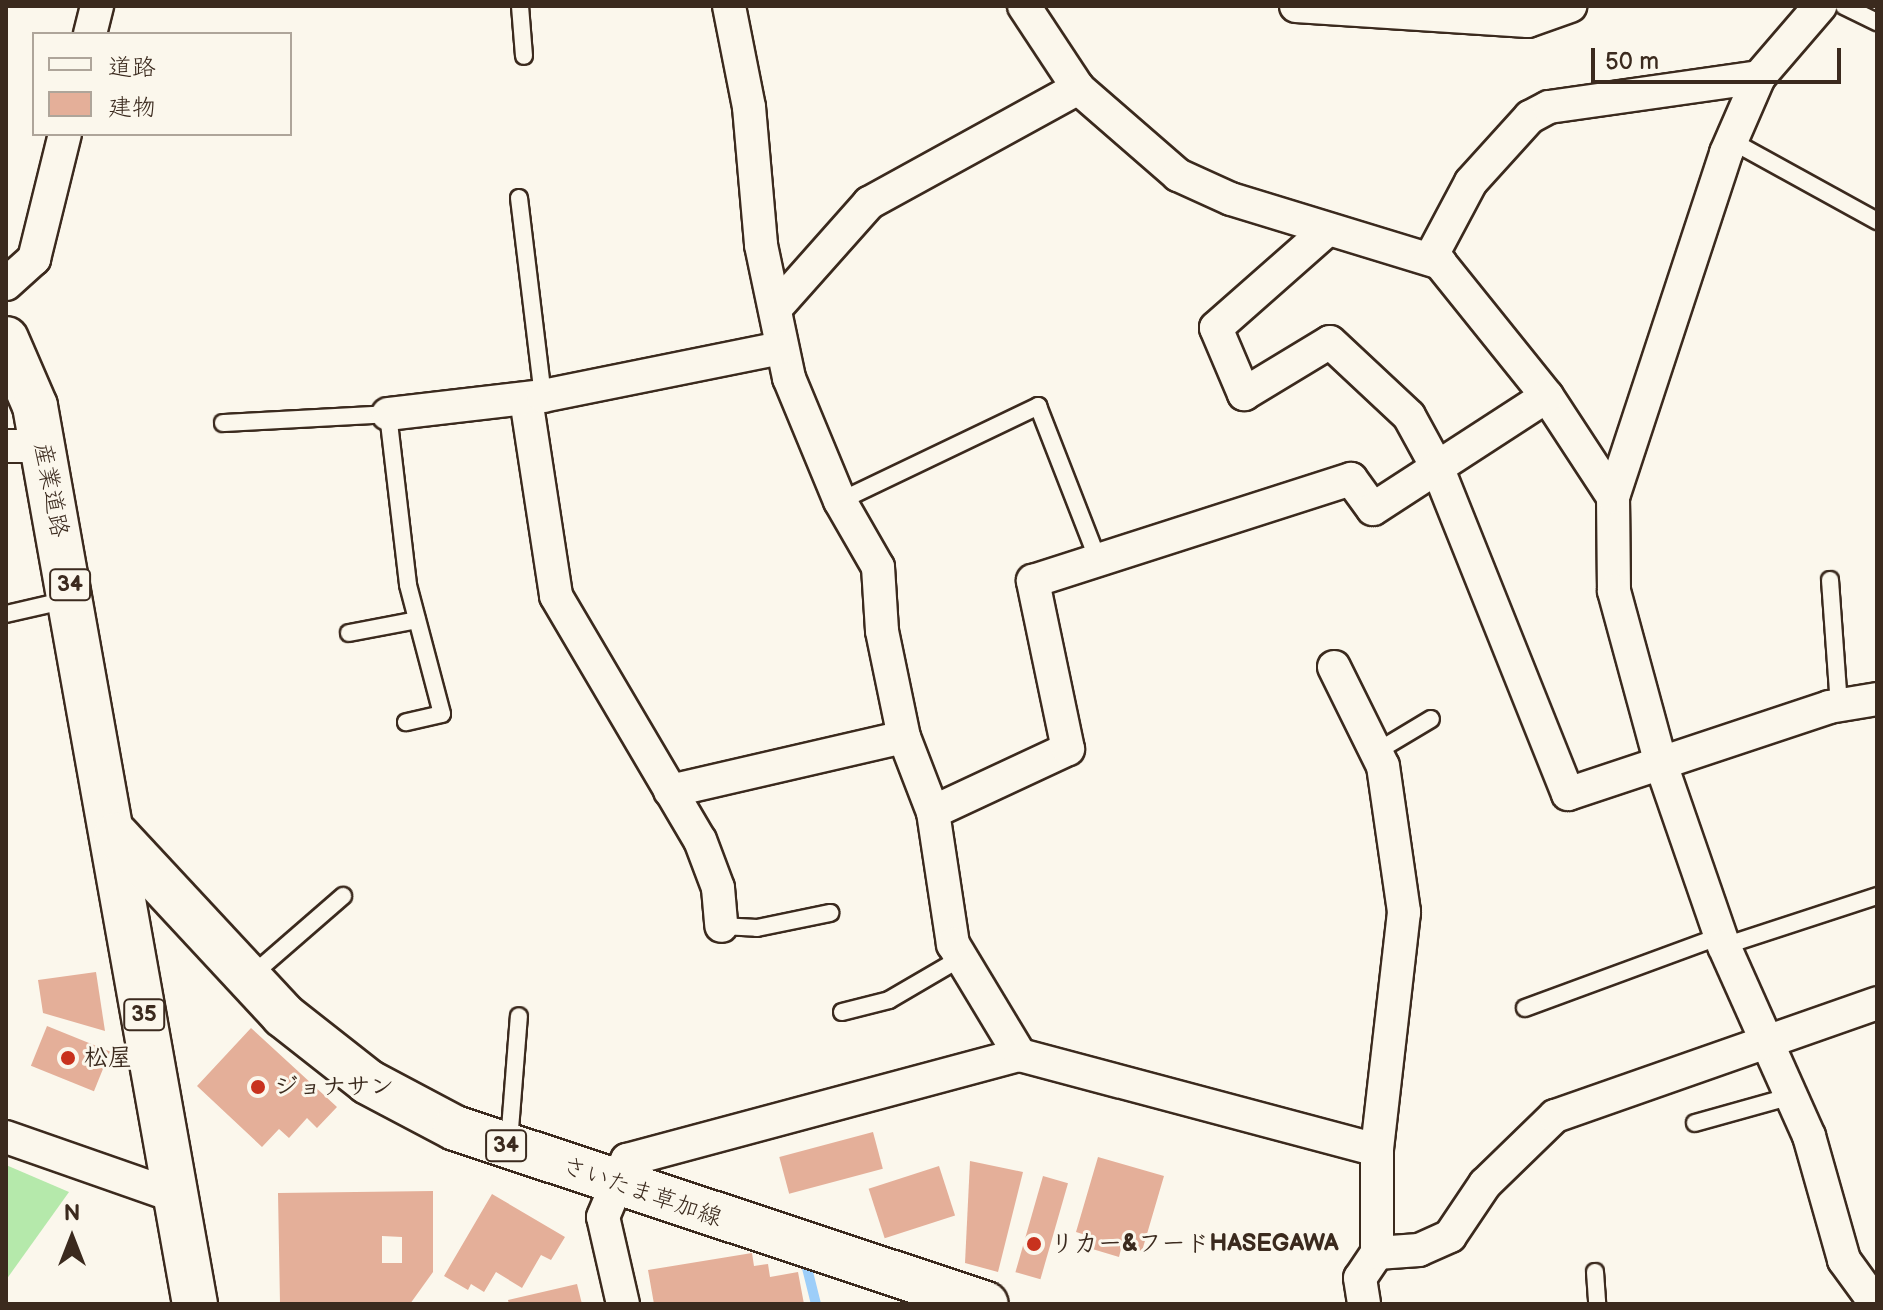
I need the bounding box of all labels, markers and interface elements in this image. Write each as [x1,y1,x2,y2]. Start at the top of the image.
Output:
legend [32,32,292,136]
scale bar [1595,32,1845,82]
text: 50 m [1605,47,1659,76]
text: 道路 [108,53,156,82]
text: 建物 [108,93,156,122]
street label: 産業道路 [28,440,74,540]
road number: 34 [48,567,92,603]
road number: 35 [122,997,166,1033]
place label: 松屋 [84,1044,132,1072]
marker: 松屋 [59,1049,77,1067]
place label: ジョナサン [274,1073,394,1101]
marker: ジョナサン [249,1078,267,1096]
road number: 34 [484,1128,528,1164]
street label: さいたま草加線 [558,1151,726,1233]
north arrow [32,1198,112,1278]
text: N [64,1200,80,1227]
place label: リカー&フードHASEGAWA [1050,1230,1339,1258]
marker: リカー&フードHASEGAWA [1025,1235,1043,1253]

